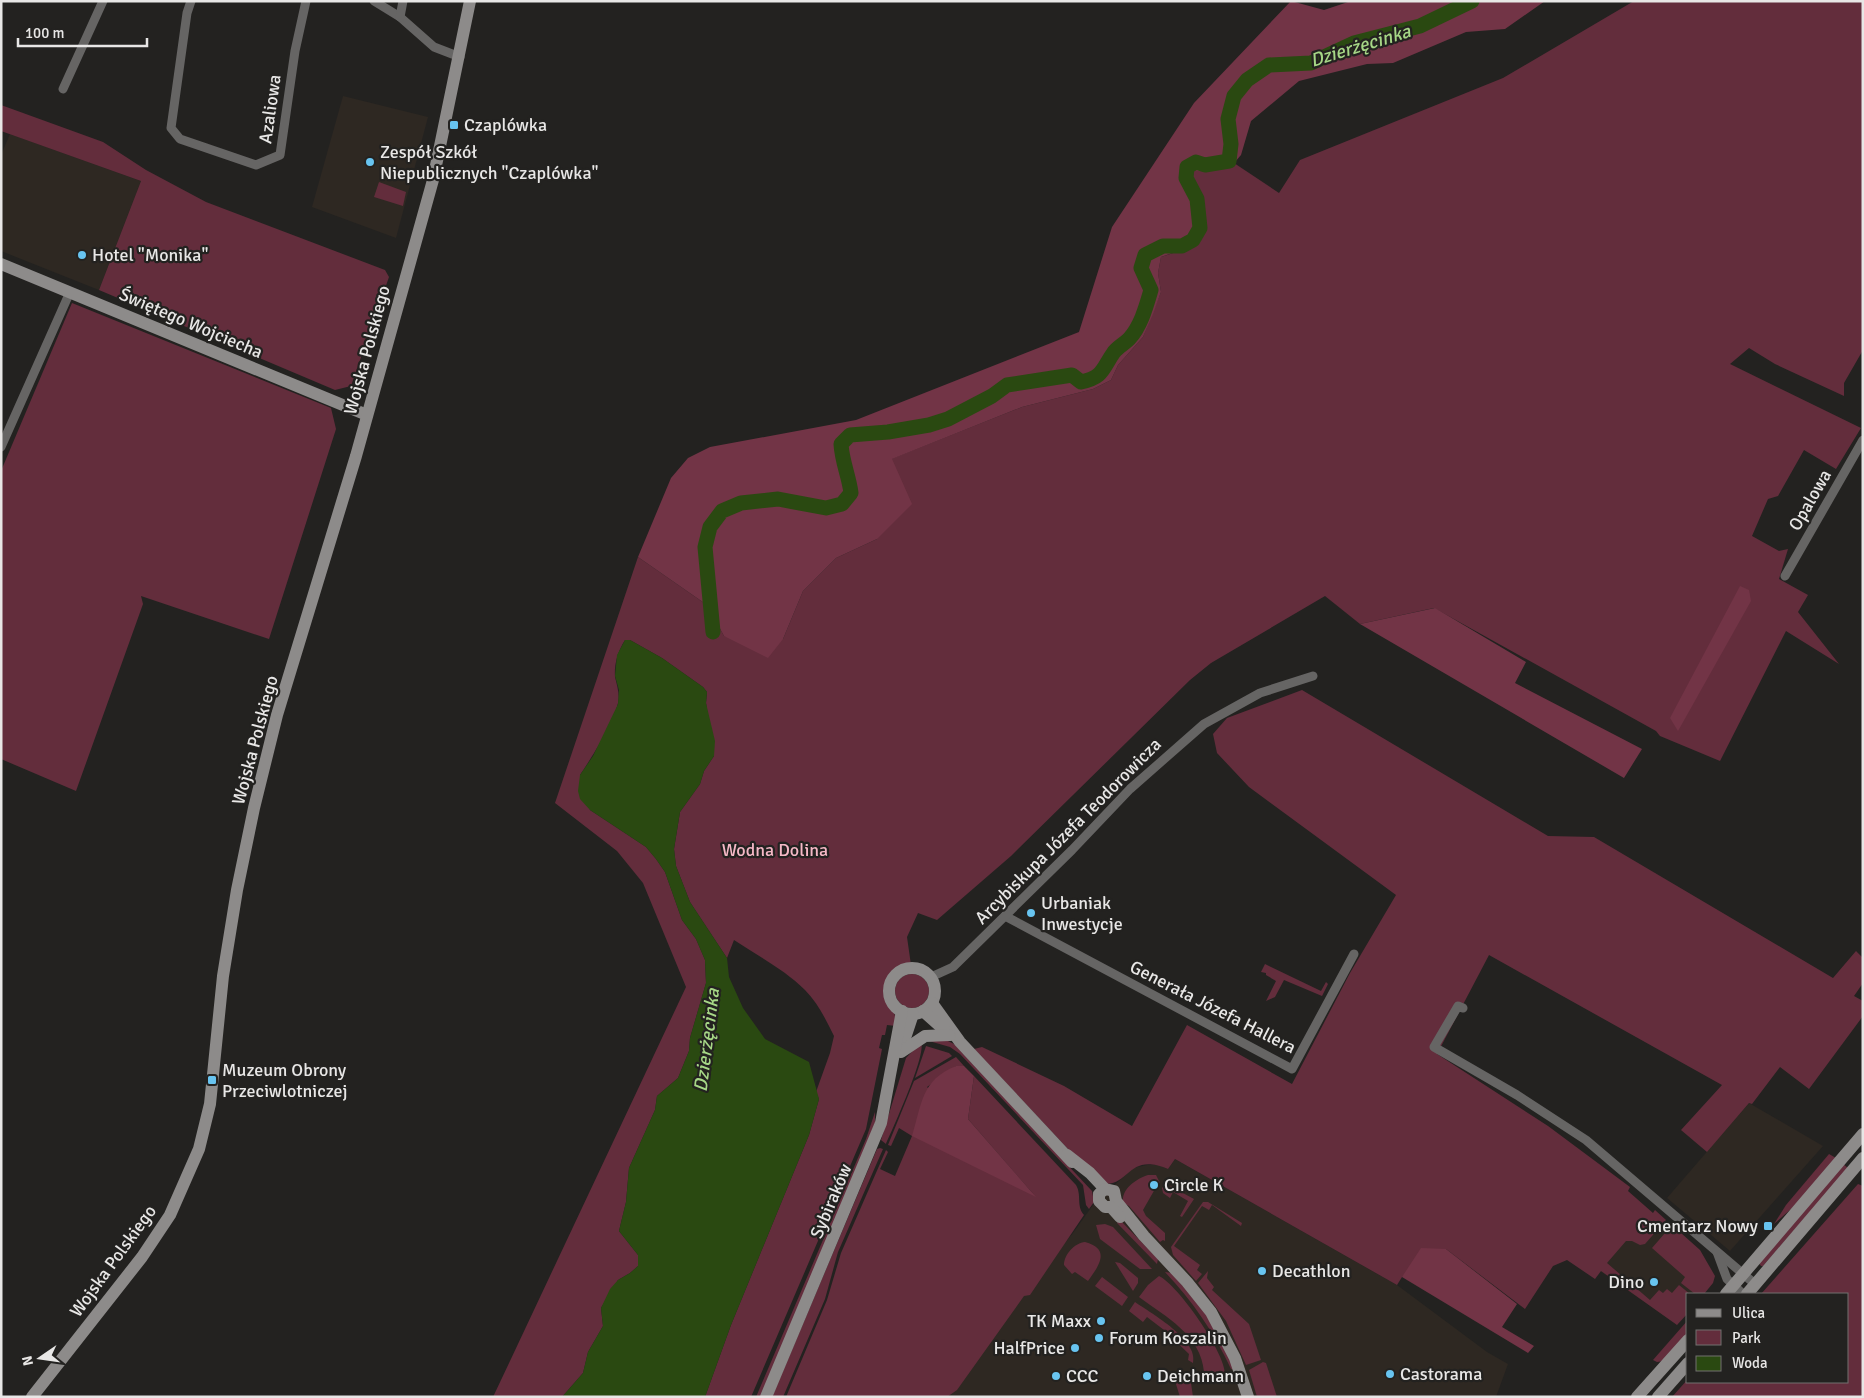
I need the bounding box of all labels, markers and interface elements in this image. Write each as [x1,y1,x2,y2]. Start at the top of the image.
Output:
scale bar [18,15,146,47]
water label: Dzierżęcinka [1307,19,1415,73]
text: 100 m [25,24,65,42]
street label: Azaliowa [254,73,286,145]
place label: Czaplówka [464,114,547,136]
marker: Czaplówka [448,119,460,131]
place label: Zespół Szkół Niepublicznych "Czaplówka" [380,141,599,184]
marker: Zespół Szkół Niepublicznych "Czaplówka" [364,156,376,168]
place label: Hotel "Monika" [92,244,208,266]
marker: Hotel "Monika" [76,249,88,261]
street label: Świętego Wojciecha [116,283,266,363]
street label: Wojska Polskiego [339,283,395,417]
street label: Opalowa [1784,466,1836,534]
street label: Wojska Polskiego [227,673,283,807]
street label: Arcybiskupa Józefa Teodorowicza [970,733,1166,929]
park label: Wodna Dolina [722,839,828,861]
place label: Urbaniak Inwestycje [1041,892,1123,935]
marker: Urbaniak Inwestycje [1025,907,1037,919]
street label: Generała Józefa Hallera [1126,956,1300,1058]
water label: Dzierżęcinka [689,986,725,1093]
place label: Muzeum Obrony Przeciwlotniczej [222,1059,347,1102]
marker: Muzeum Obrony Przeciwlotniczej [206,1074,218,1086]
street label: Sybiraków [805,1160,857,1242]
place label: Circle K [1164,1174,1224,1196]
marker: Circle K [1148,1179,1160,1191]
street label: Wojska Polskiego [65,1201,161,1321]
place label: Cmentarz Nowy [1637,1215,1759,1237]
marker: Cmentarz Nowy [1762,1220,1774,1232]
place label: Decathlon [1272,1260,1350,1282]
marker: Decathlon [1256,1265,1268,1277]
place label: Dino [1608,1271,1644,1293]
marker: Dino [1648,1276,1660,1288]
legend [1686,1293,1849,1383]
text: Ulica [1732,1304,1765,1322]
place label: TK Maxx [1027,1310,1092,1332]
marker: TK Maxx [1095,1315,1107,1327]
place label: Forum Koszalin [1109,1327,1227,1349]
text: Park [1732,1329,1761,1347]
marker: Forum Koszalin [1093,1332,1105,1344]
north arrow [15,1333,65,1383]
place label: HalfPrice [993,1337,1065,1359]
marker: HalfPrice [1069,1342,1081,1354]
text: N [18,1354,37,1367]
text: Woda [1732,1354,1768,1372]
place label: Castorama [1400,1363,1482,1385]
place label: CCC [1066,1365,1098,1387]
place label: Deichmann [1157,1365,1244,1387]
marker: Castorama [1384,1368,1396,1380]
marker: CCC [1050,1370,1062,1382]
marker: Deichmann [1141,1370,1153,1382]

